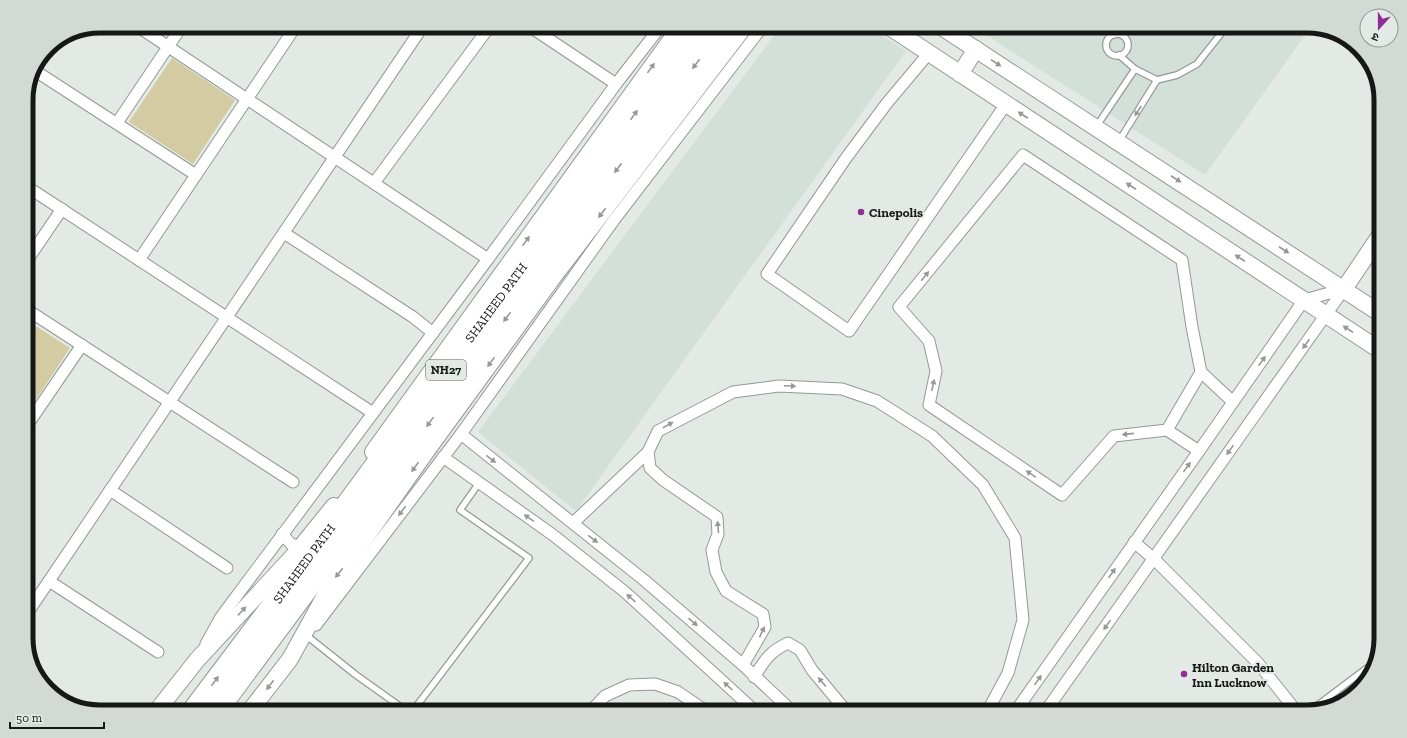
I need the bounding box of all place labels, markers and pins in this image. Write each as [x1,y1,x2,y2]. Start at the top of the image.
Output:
place label: Cinepolis [869,205,923,220]
marker: Cinepolis [856,207,866,217]
place label: Hilton Garden Inn Lucknow [1192,660,1274,690]
marker: Hilton Garden Inn Lucknow [1179,669,1189,679]

